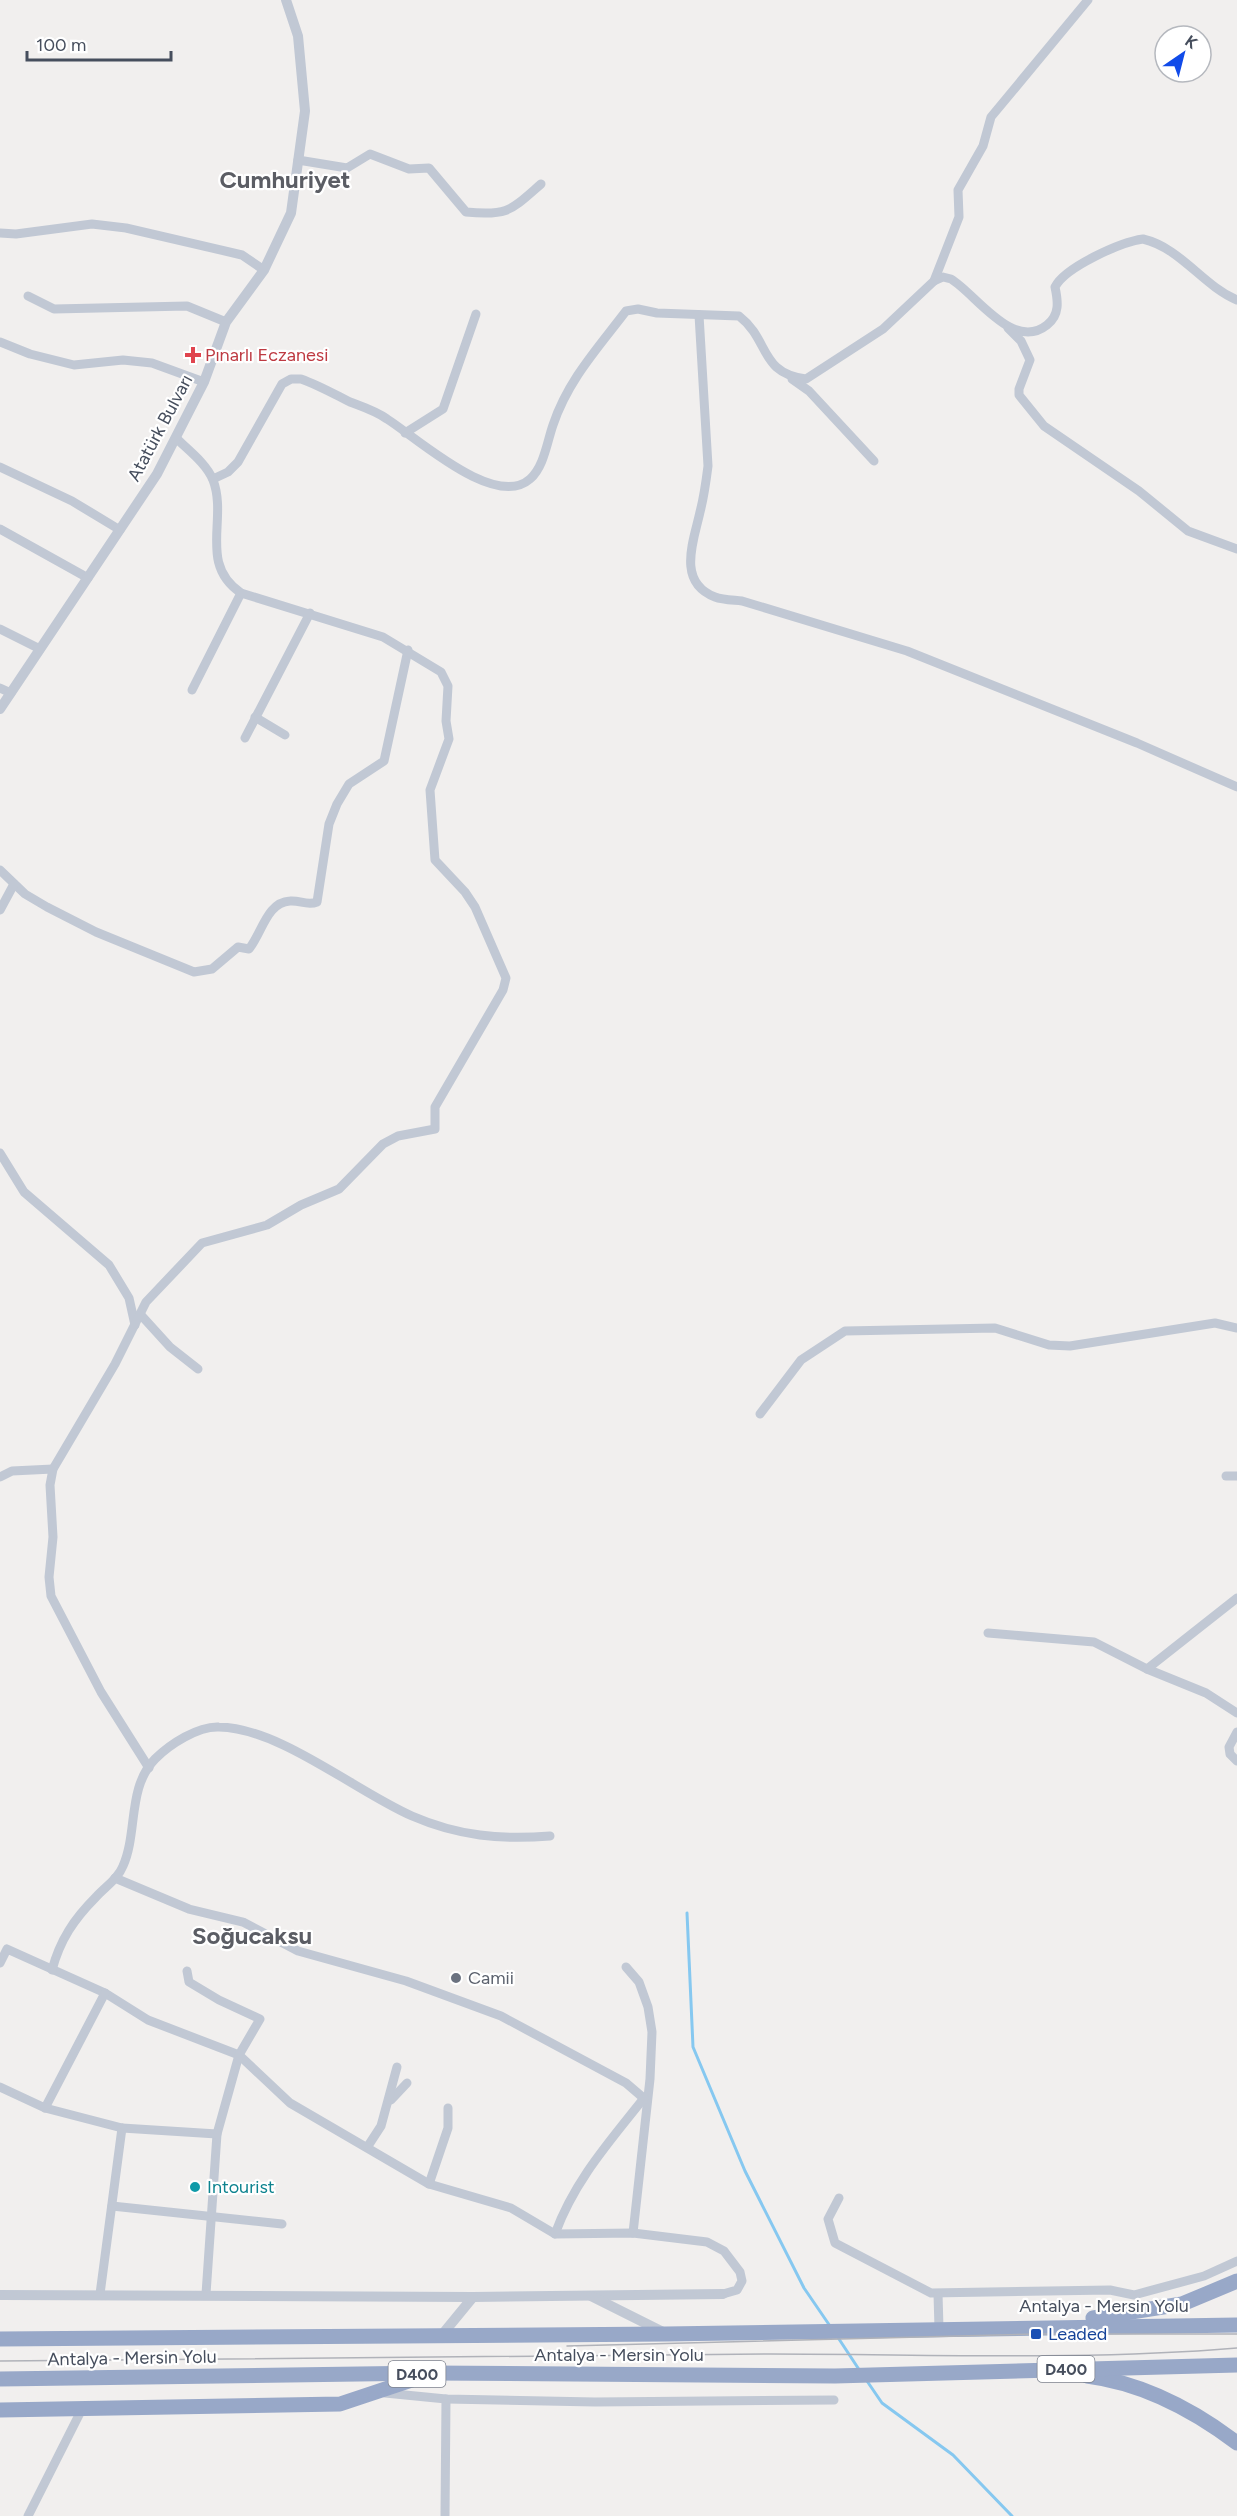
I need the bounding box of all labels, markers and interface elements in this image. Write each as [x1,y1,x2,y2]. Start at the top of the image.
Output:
scale bar [27,24,171,62]
north arrow [1153,24,1213,84]
text: K [1182,31,1201,53]
text: 100 m [36,34,86,56]
district label: Cumhuriyet [219,165,351,194]
place label: Pınarlı Eczanesi [205,344,328,366]
marker: Pınarlı Eczanesi [186,348,200,362]
street label: Atatürk Bulvarı [123,371,197,485]
district label: Soğucaksu [192,1921,312,1950]
place label: Camii [468,1967,514,1989]
marker: Camii [449,1971,463,1985]
place label: Intourist [207,2176,275,2198]
marker: Intourist [188,2180,202,2194]
street label: Antalya - Mersin Yolu [1019,2295,1189,2317]
place label: Leaded [1048,2323,1107,2345]
marker: Leaded [1029,2327,1043,2341]
street label: Antalya - Mersin Yolu [534,2344,704,2366]
street label: Antalya - Mersin Yolu [47,2346,217,2370]
road number: D400 [1038,2356,1094,2382]
road number: D400 [388,2361,446,2387]

